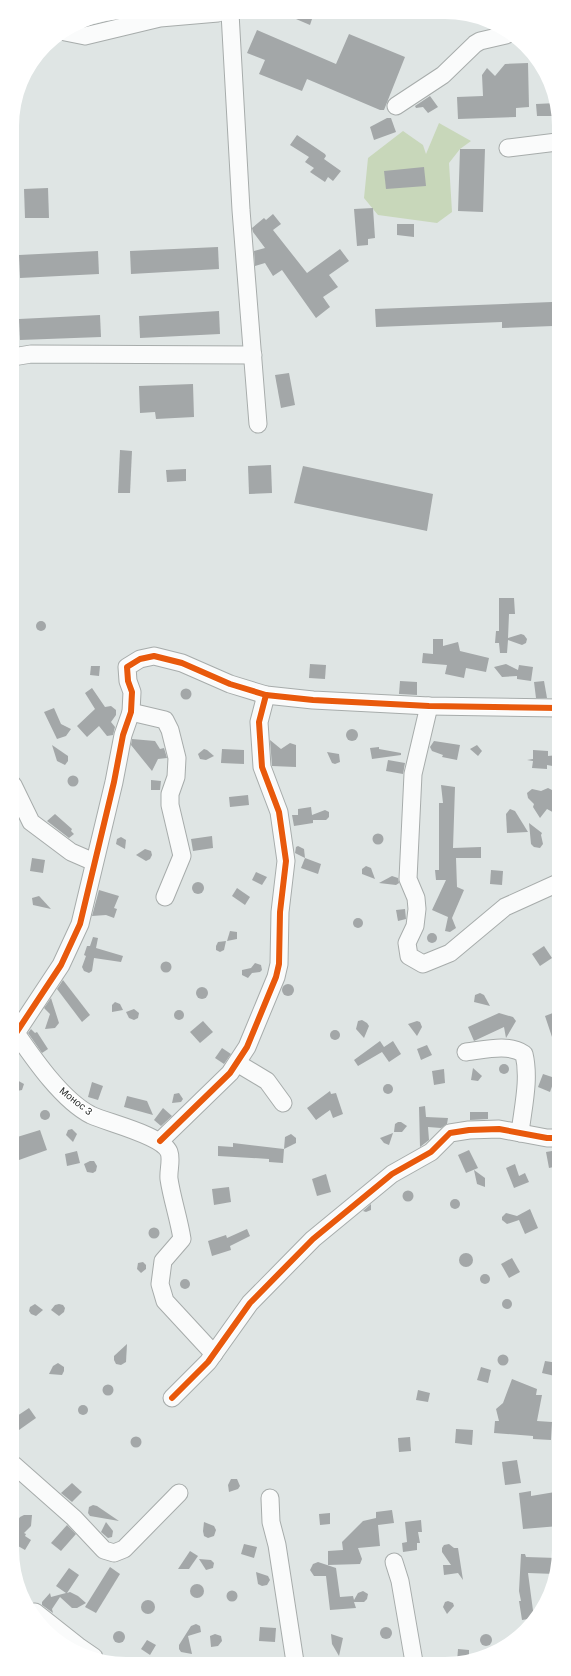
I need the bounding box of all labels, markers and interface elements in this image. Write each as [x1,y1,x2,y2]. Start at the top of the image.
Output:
street label: Монос 3 [57,1085,95,1117]

